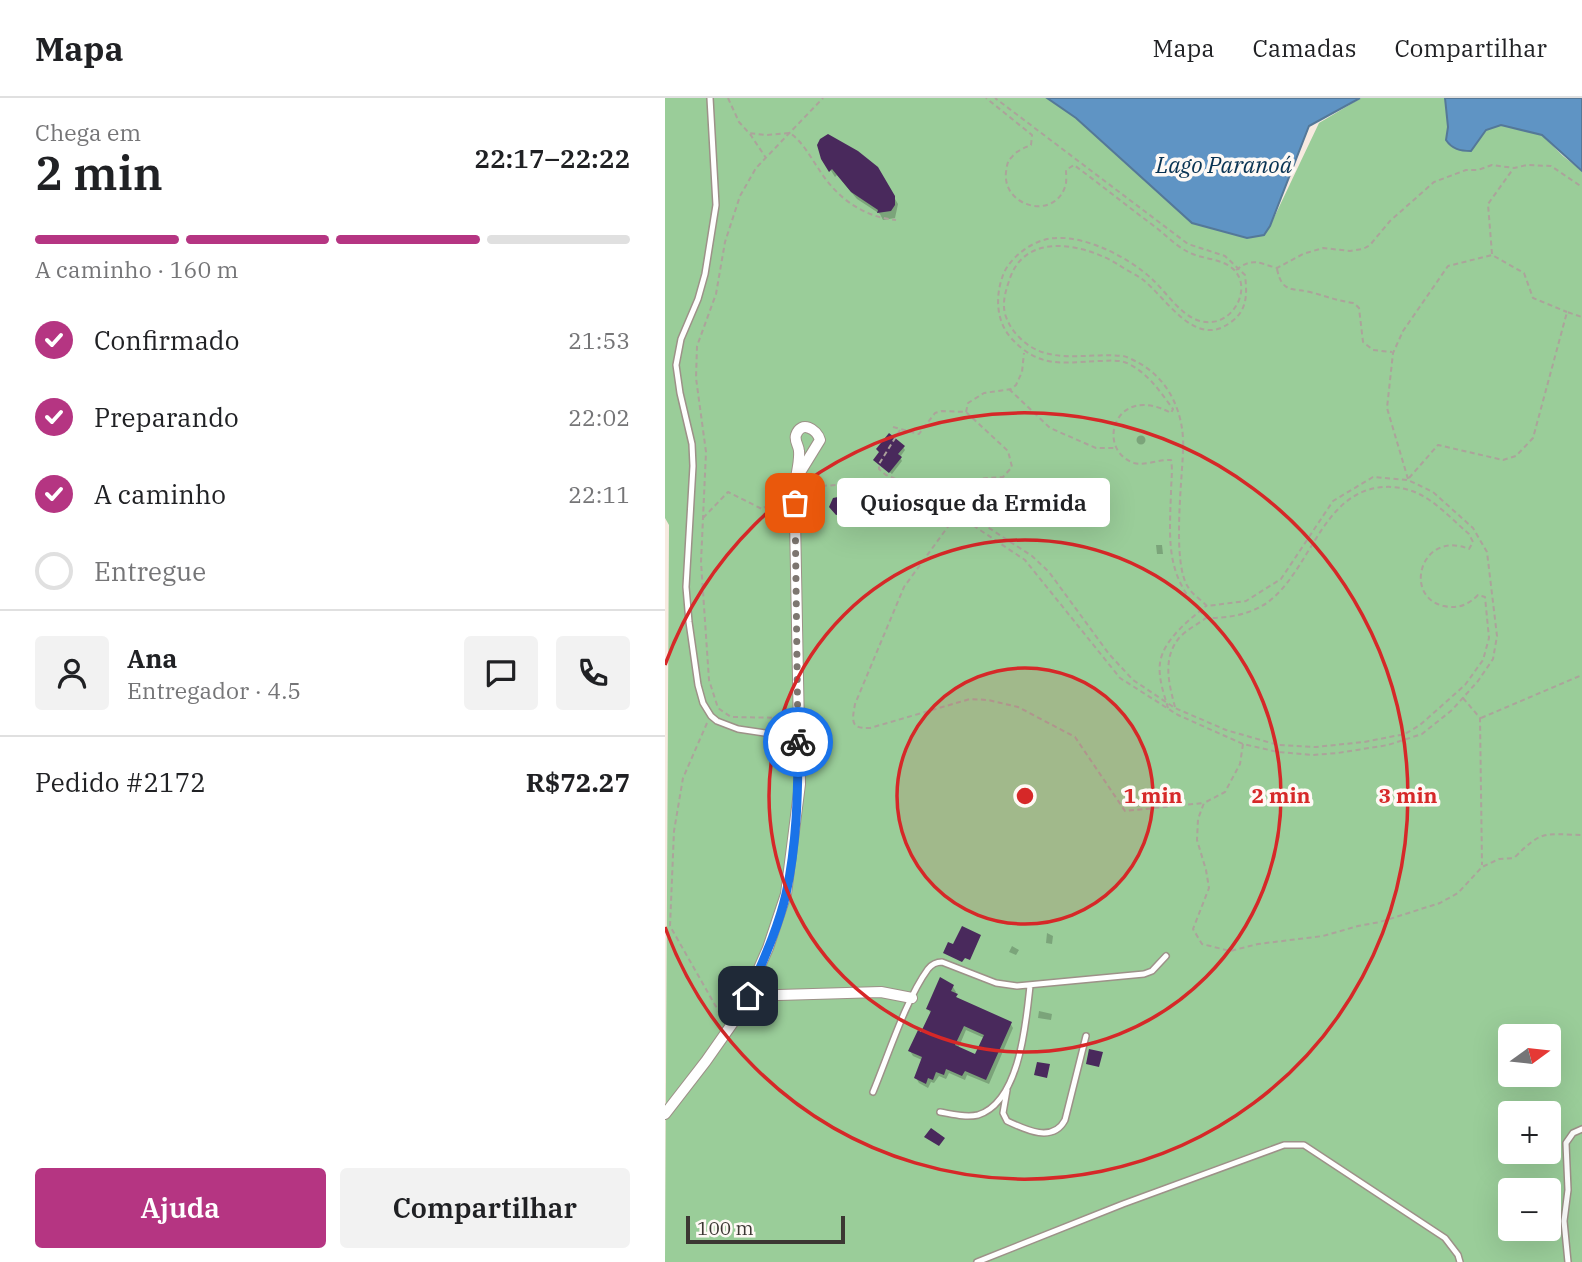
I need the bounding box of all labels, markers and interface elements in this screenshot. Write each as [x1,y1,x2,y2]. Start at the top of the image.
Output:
text: Mapa [35,27,123,70]
text: Mapa [1152,32,1215,64]
text: Camadas [1253,32,1356,64]
text: Compartilhar [1394,32,1547,64]
text: Chega em [35,117,141,147]
text: 22:17–22:22 [474,141,630,175]
text: 2 min [35,143,163,203]
water label: Lago Paranoá [1155,149,1293,179]
text: A caminho · 160 m [35,254,238,284]
icon: check [35,321,73,359]
text: Confirmado [94,323,239,357]
text: 21:53 [568,325,630,355]
icon: check [35,398,73,436]
text: Preparando [94,400,239,434]
text: 22:02 [568,402,630,432]
pin [765,473,825,533]
icon: check [35,475,73,513]
text: A caminho [94,477,226,511]
callout: Quiosque da Ermida [837,478,1110,528]
text: 22:11 [568,479,630,509]
icon: bag [776,484,814,522]
text: Quiosque da Ermida [860,487,1087,517]
text: Entregue [94,554,206,588]
button: person [35,636,109,710]
button: chat [464,636,538,710]
button: phone [556,636,630,710]
text: Ana [127,641,177,675]
text: Entregador · 4.5 [127,675,301,705]
courier [763,707,833,777]
icon: bike [779,723,817,761]
text: Pedido #2172 [35,765,206,799]
text: R$72.27 [526,765,630,799]
text: 1 min [1124,781,1182,809]
text: 2 min [1252,781,1310,809]
text: 3 min [1379,781,1437,809]
centre of rings [1013,784,1037,808]
pin [718,966,778,1026]
icon: home [729,977,767,1015]
north arrow [1498,1024,1561,1087]
map controls [1498,1024,1561,1241]
button: + [1498,1101,1561,1164]
button: Ajuda [35,1168,326,1248]
button: Compartilhar [340,1168,630,1248]
button: − [1498,1178,1561,1241]
scale bar [686,1213,845,1245]
text: 100 m [697,1216,754,1240]

